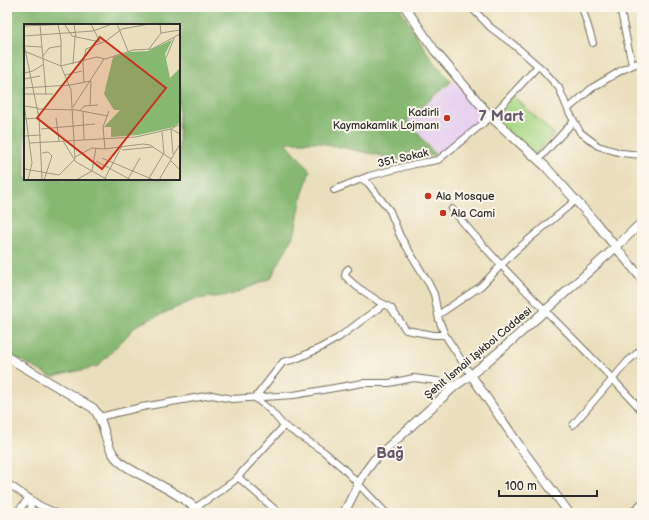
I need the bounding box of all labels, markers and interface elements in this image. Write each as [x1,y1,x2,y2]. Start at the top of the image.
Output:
inset map [24,24,180,180]
place label: Kadirli Kaymakamlık Lojmanı [333,106,439,132]
district label: 7 Mart [478,107,524,126]
marker: Kadirli Kaymakamlık Lojmanı [442,113,452,123]
street label: 351. Sokak [376,146,430,170]
place label: Ala Mosque [436,190,495,203]
marker: Ala Mosque [423,191,433,201]
place label: Ala Cami [451,207,495,220]
marker: Ala Cami [438,208,448,218]
street label: Şehit İsmail Işıkbol Caddesi [422,304,534,402]
district label: Bağ [376,444,404,463]
scale bar [499,472,597,498]
text: 100 m [505,479,537,494]

